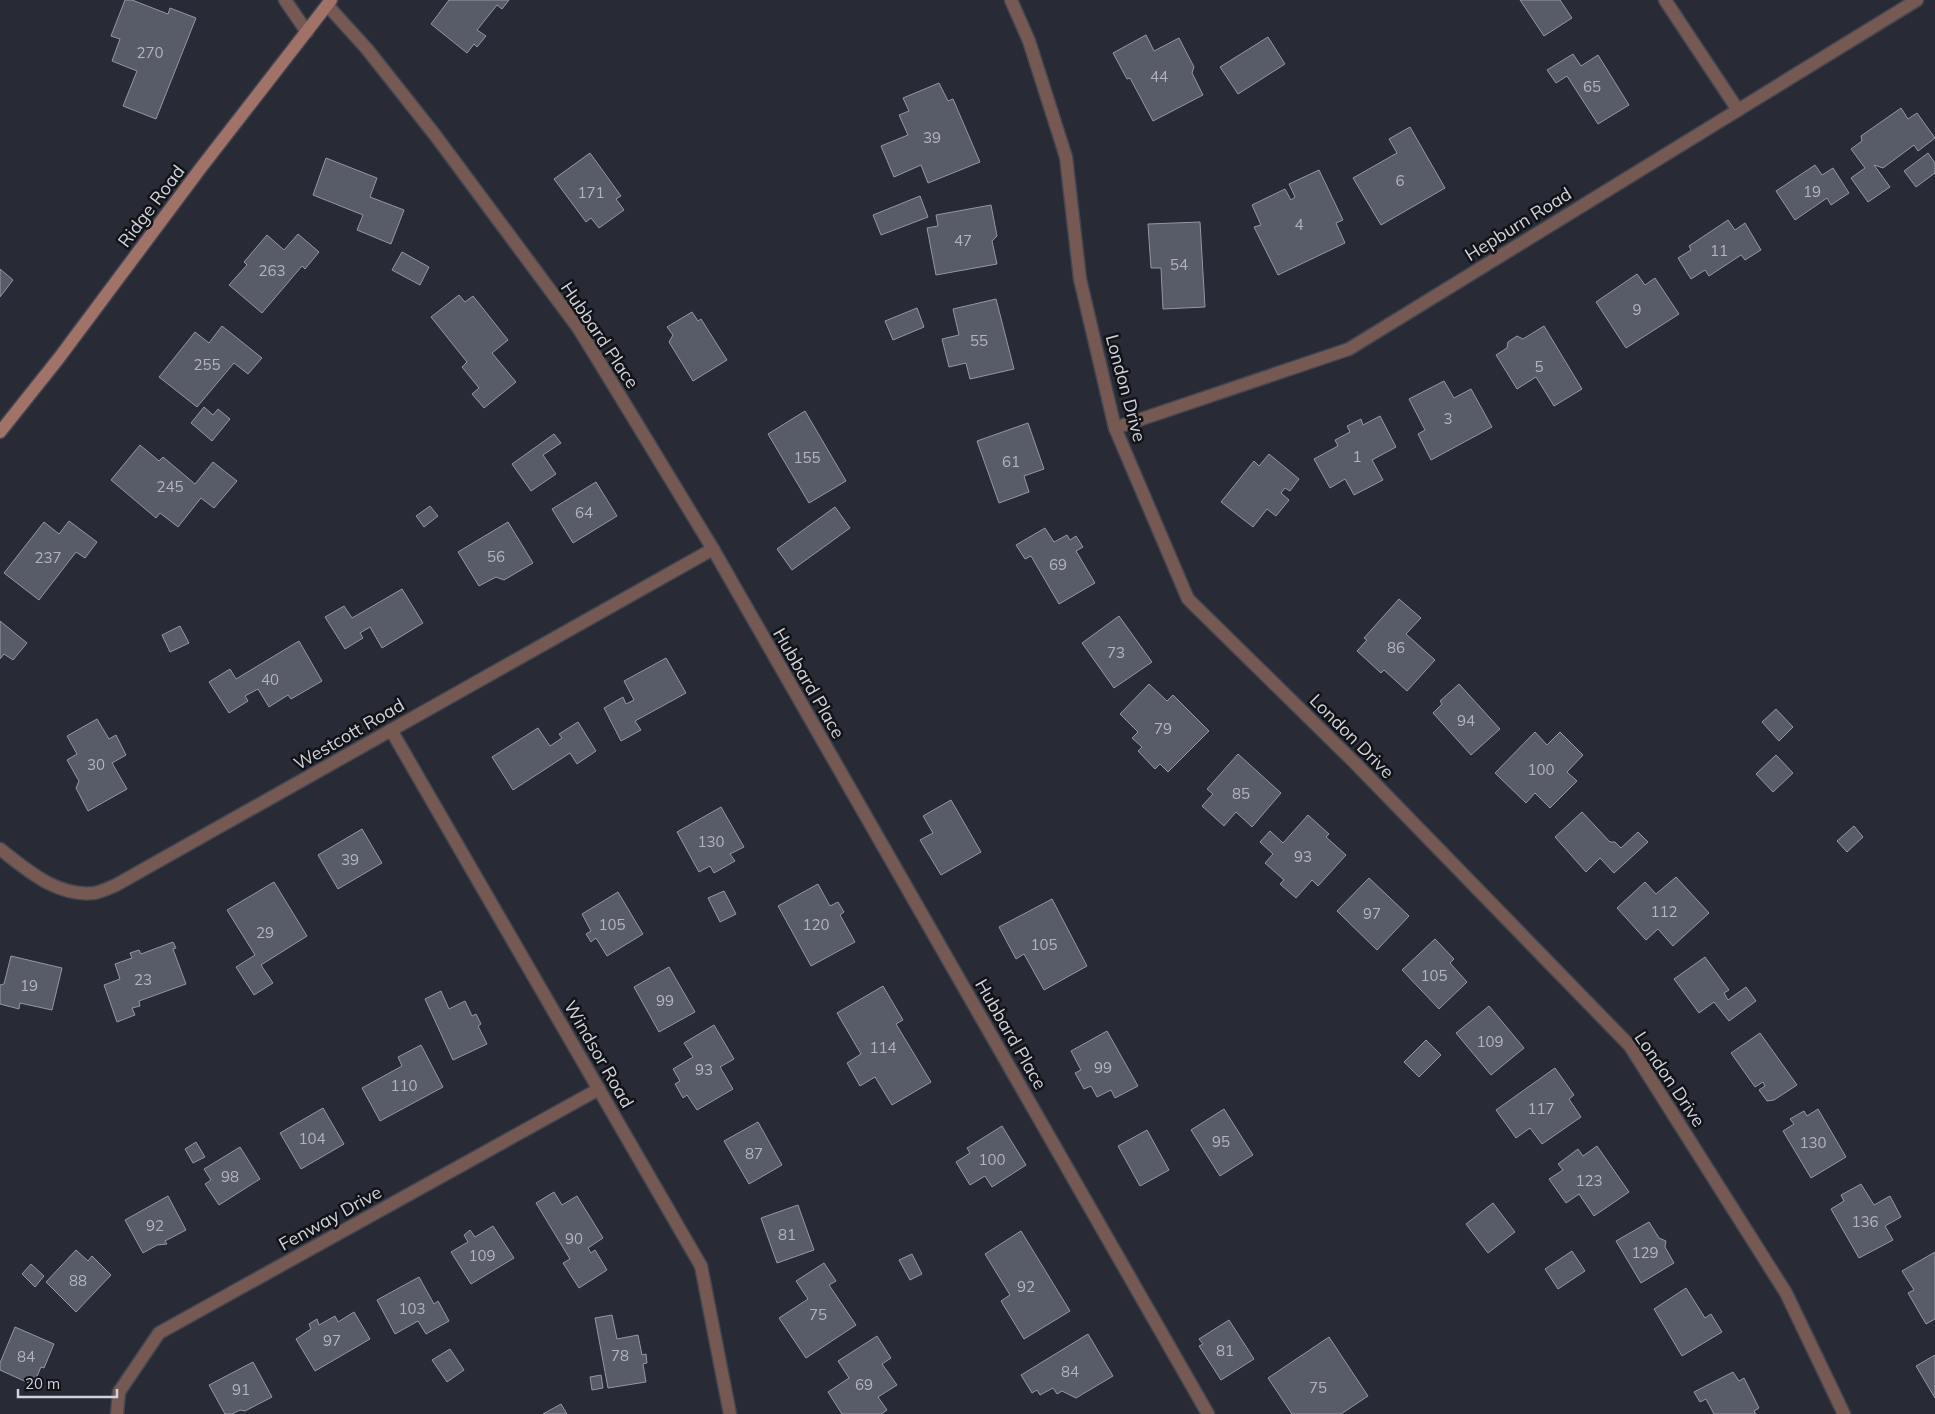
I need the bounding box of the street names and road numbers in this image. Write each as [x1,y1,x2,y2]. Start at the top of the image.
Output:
street label: Ridge Road [113,160,189,252]
street label: Hepburn Road [1460,182,1576,266]
street label: Hubbard Place [556,277,644,393]
street label: London Drive [1101,332,1151,444]
street label: Hubbard Place [768,624,850,742]
street label: London Drive [1305,689,1399,783]
street label: Westcott Road [290,693,408,775]
street label: Hubbard Place [970,975,1052,1093]
street label: Windsor Road [559,996,639,1112]
street label: London Drive [1630,1027,1710,1131]
street label: Fenway Drive [275,1180,385,1256]

